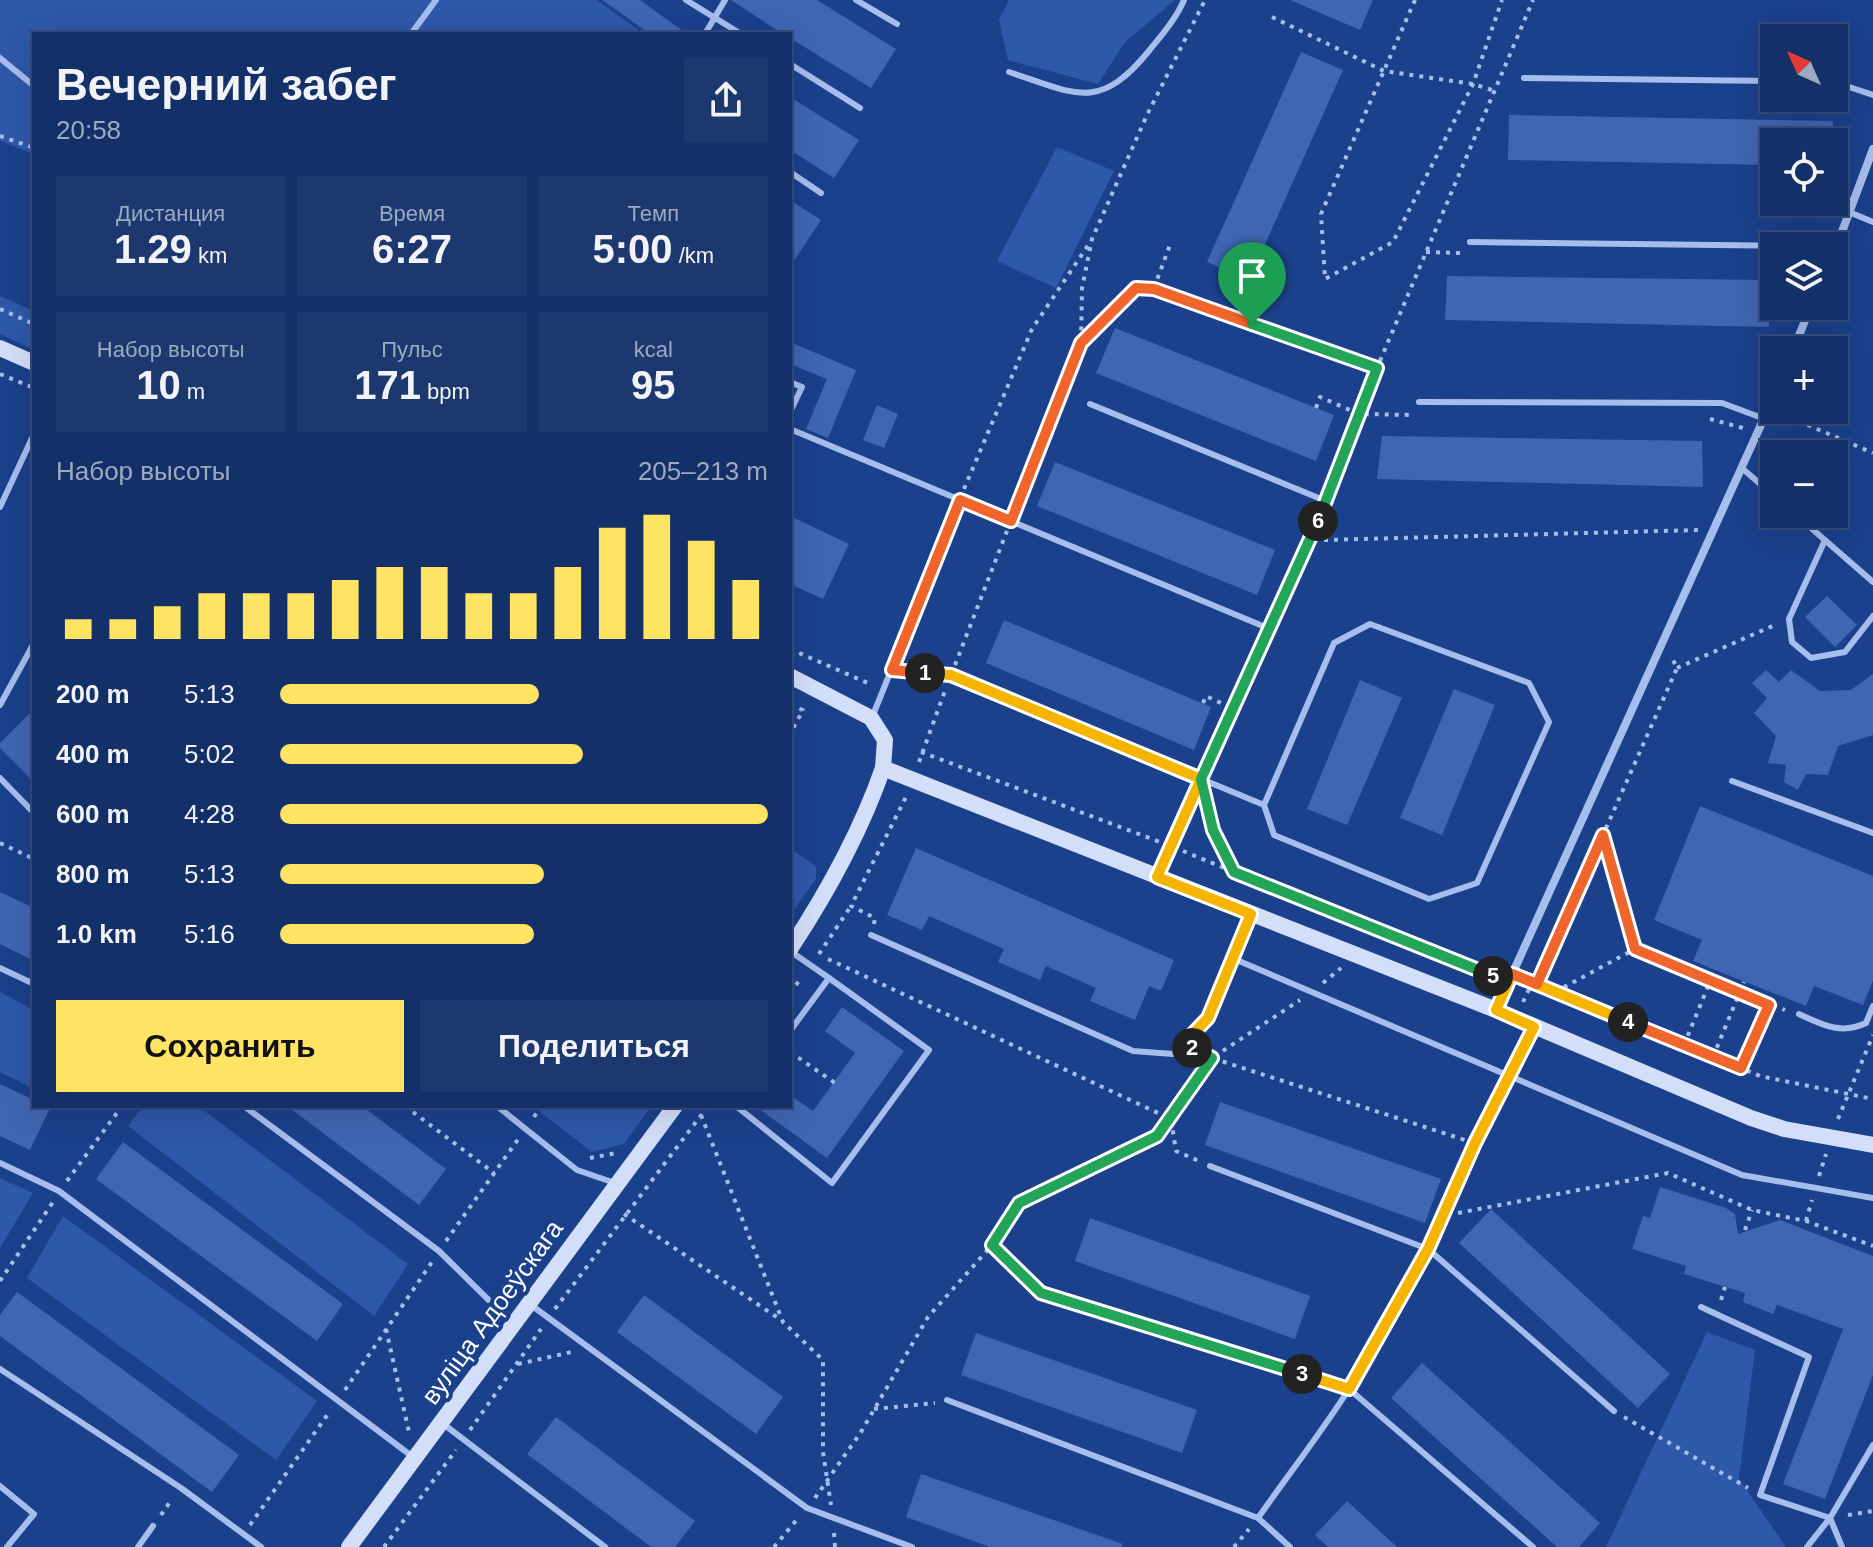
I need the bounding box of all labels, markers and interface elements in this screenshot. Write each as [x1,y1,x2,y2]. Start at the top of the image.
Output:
north arrow [1760,24,1848,112]
map controls [1760,24,1848,528]
button: share [684,58,768,142]
text: Вечерний забег [56,60,397,109]
text: 20:58 [56,115,121,145]
button: locate [1760,128,1848,216]
text: Дистанция [116,201,225,226]
text: Время [379,201,445,226]
text: Темп [628,201,679,226]
text: 1.29 [114,227,192,271]
text: 6:27 [372,227,452,271]
text: 5:00 [593,227,673,271]
button: layers [1760,232,1848,320]
pin [1218,242,1286,324]
text: km [192,243,227,268]
text: /km [673,243,714,268]
icon: arrive [1230,254,1274,298]
button: + [1760,336,1848,424]
text: Набор высоты [97,337,245,362]
text: Пульс [381,337,443,362]
text: kcal [634,337,673,362]
text: 10 [136,363,181,407]
text: 171 [354,363,421,407]
text: 95 [631,363,676,407]
text: m [181,379,205,404]
text: bpm [421,379,470,404]
button: − [1760,440,1848,528]
text: Набор высоты [56,456,231,486]
text: 205–213 m [638,456,768,486]
pin: 6 [1298,501,1338,541]
text: 6 [1312,508,1324,533]
pin: 1 [905,653,945,693]
text: 1 [919,660,931,685]
text: 200 m [56,679,130,709]
text: 5:13 [184,679,235,709]
text: 400 m [56,739,130,769]
text: 5:02 [184,739,235,769]
text: 600 m [56,799,130,829]
text: 4:28 [184,799,235,829]
text: 800 m [56,859,130,889]
text: 5:13 [184,859,235,889]
text: 1.0 km [56,919,137,949]
text: 5:16 [184,919,235,949]
pin: 5 [1473,956,1513,996]
text: 5 [1487,963,1499,988]
button: Сохранить [56,1000,404,1092]
button: Поделиться [420,1000,768,1092]
pin: 4 [1608,1002,1648,1042]
text: 4 [1622,1009,1634,1034]
pin: 2 [1172,1028,1212,1068]
text: 2 [1186,1035,1198,1060]
street label: вуліца Адоеўскага [415,1214,569,1410]
pin: 3 [1282,1354,1322,1394]
text: 3 [1296,1361,1308,1386]

